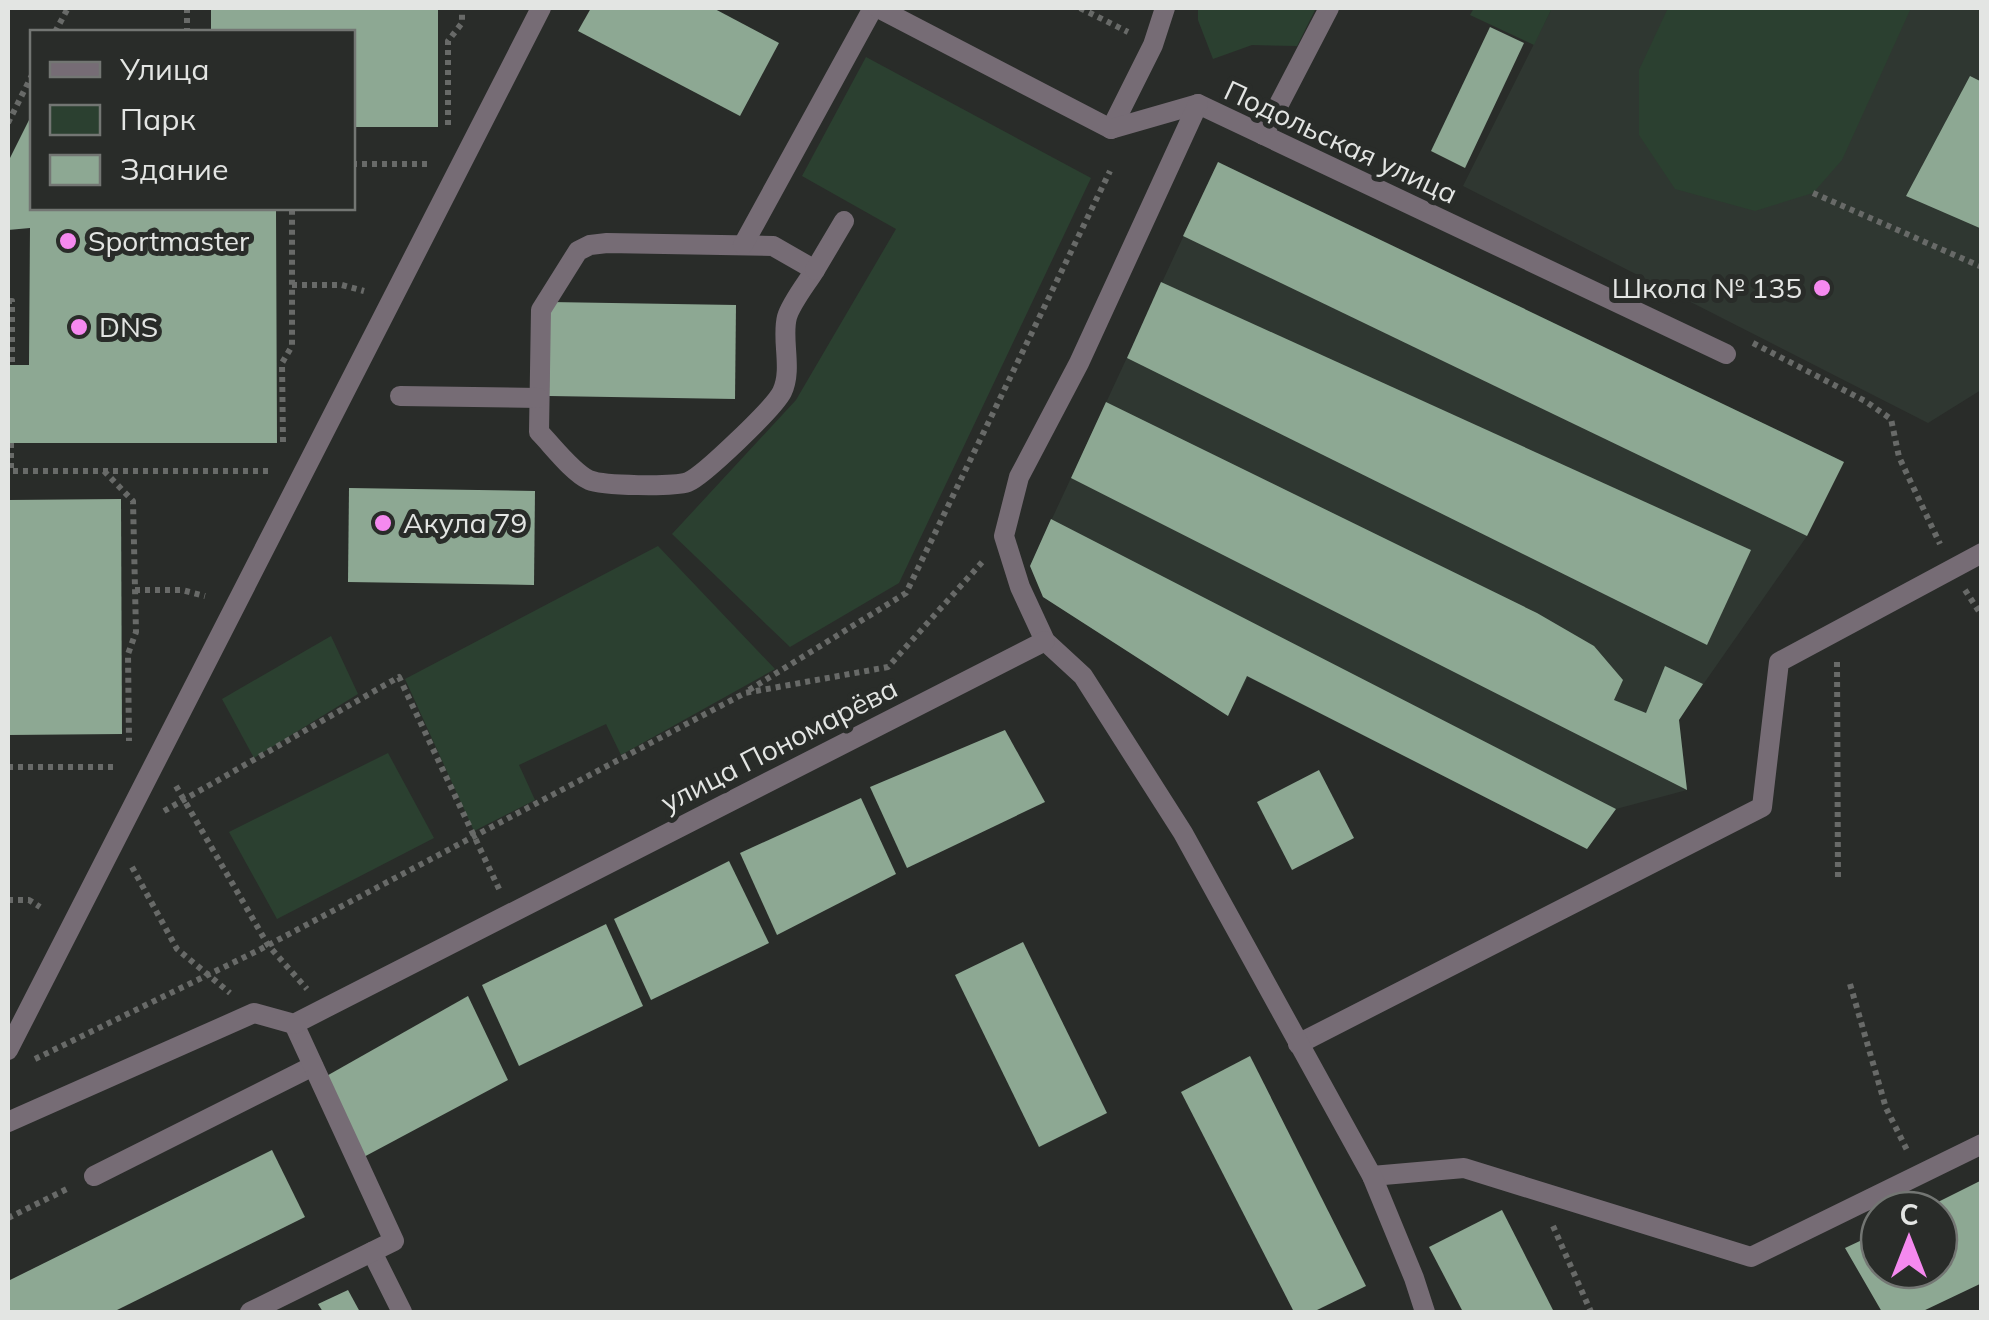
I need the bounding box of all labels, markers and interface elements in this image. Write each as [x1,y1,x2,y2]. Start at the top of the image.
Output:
legend [30,30,355,210]
text: Улица [119,50,210,88]
street label: Подольская улица [1219,72,1463,211]
text: Парк [120,100,197,138]
text: Здание [120,150,229,188]
place label: Sportmaster [88,223,250,258]
marker: Sportmaster [57,230,79,252]
place label: Школа № 135 [1612,270,1802,305]
marker: Школа № 135 [1811,277,1833,299]
place label: DNS [99,309,158,344]
marker: DNS [68,316,90,338]
place label: Акула 79 [403,505,527,540]
marker: Акула 79 [372,512,394,534]
street label: улица Пономарёва [655,670,903,819]
north arrow [1859,1190,1959,1290]
text: С [1899,1197,1919,1232]

